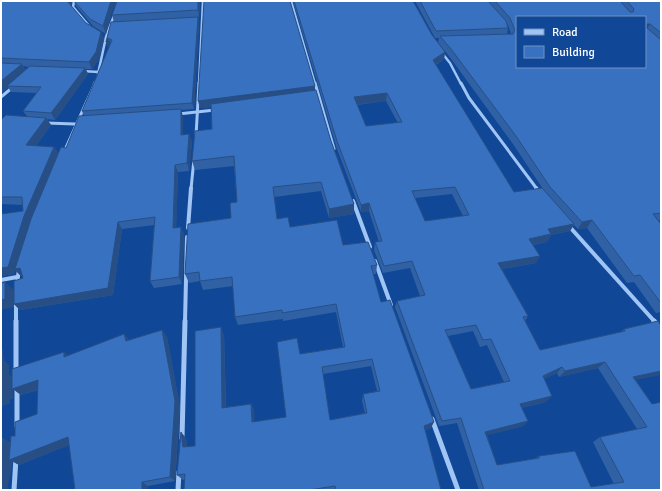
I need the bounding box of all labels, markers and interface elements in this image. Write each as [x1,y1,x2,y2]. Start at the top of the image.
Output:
legend [516,16,646,68]
text: Road [552,25,578,40]
text: Building [552,45,595,60]

